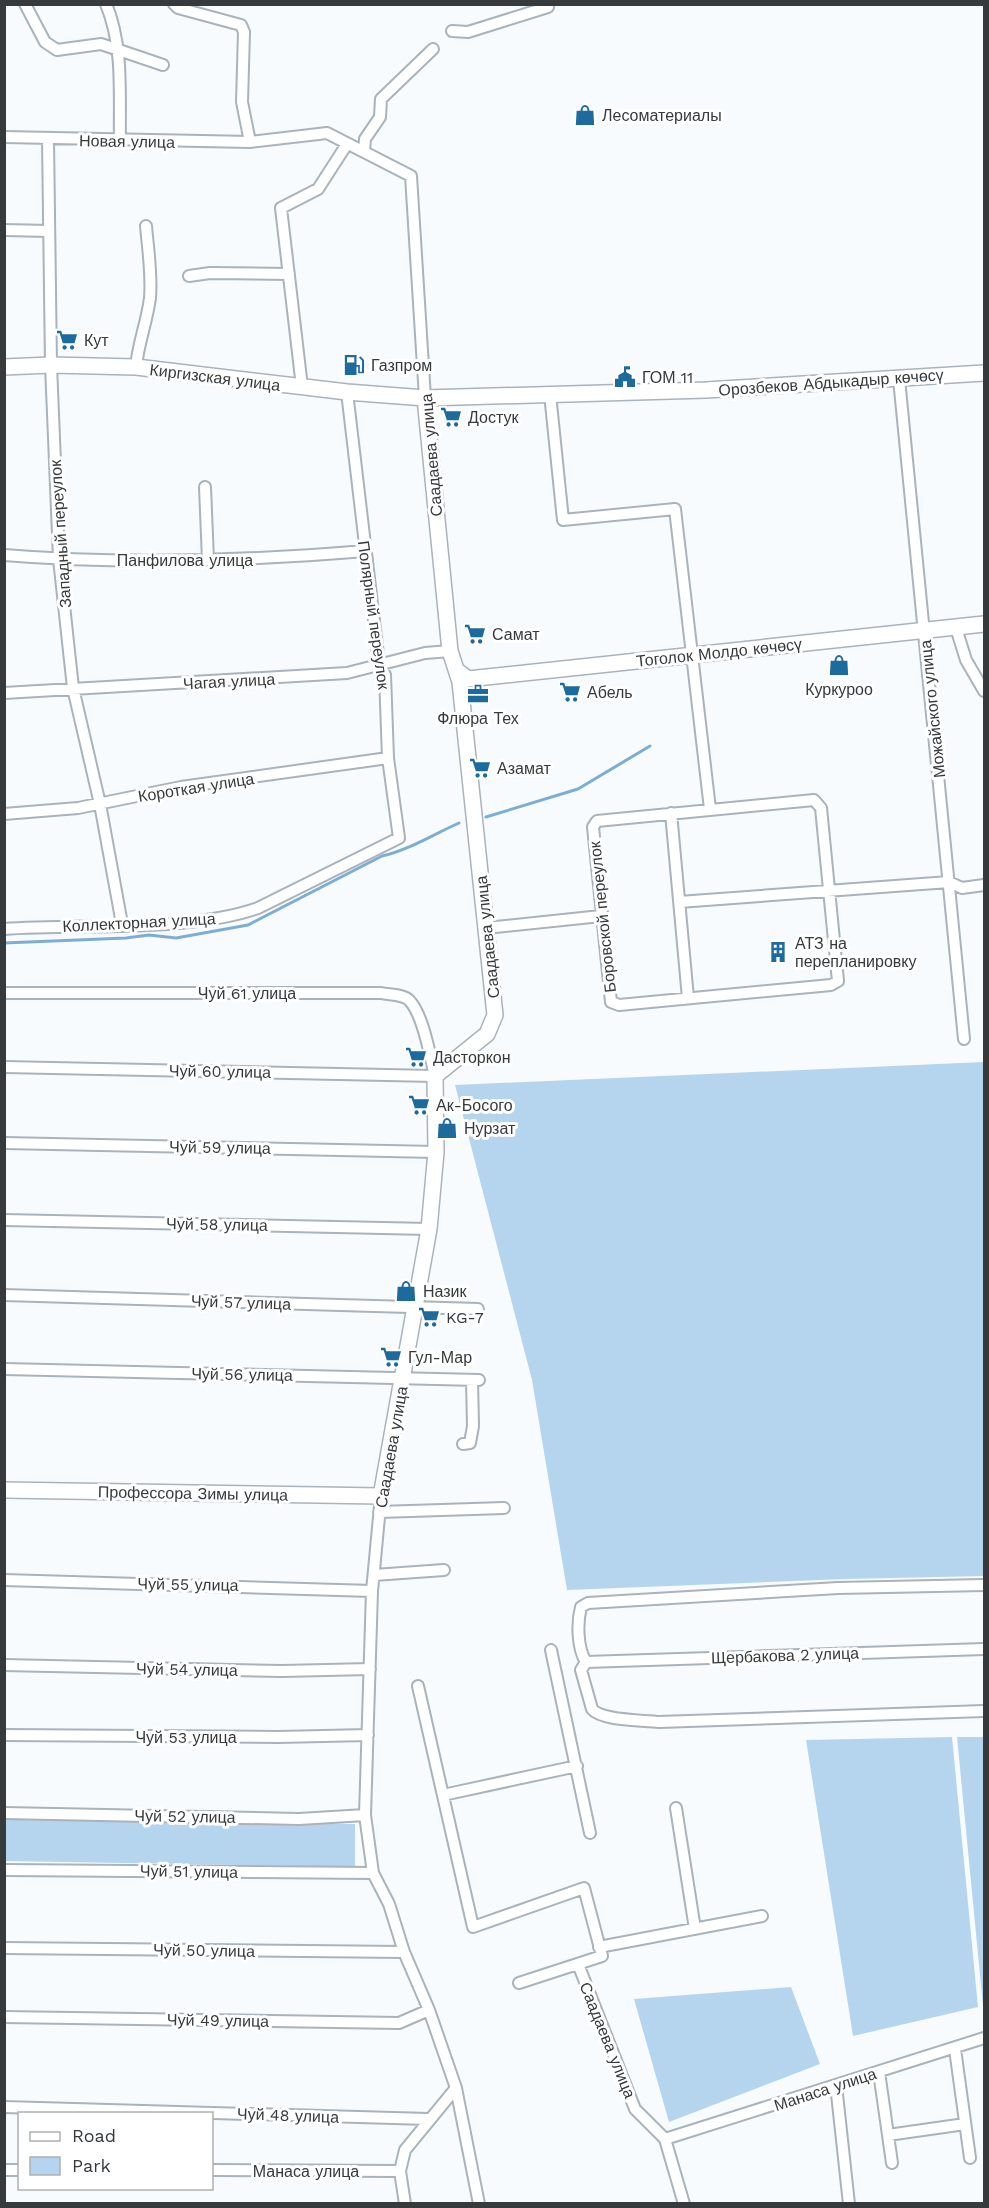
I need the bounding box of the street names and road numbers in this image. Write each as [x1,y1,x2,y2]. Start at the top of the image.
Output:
street label: Новая улица [79,131,175,152]
street label: Киргизская улица [149,360,281,395]
street label: Орозбеков Абдыкадыр көчөсү [718,365,944,400]
street label: Саадаева улица [417,393,446,517]
street label: Западный переулок [46,458,75,609]
street label: Полярный переулок [354,540,393,692]
street label: Панфилова улица [117,551,253,570]
street label: Тоголок Молдо көчөсү [635,634,803,671]
street label: Можайского улица [916,639,949,779]
street label: Чагая улица [183,670,276,693]
street label: Короткая улица [137,769,256,806]
street label: Боровской переулок [585,839,620,994]
street label: Саадаева улица [472,875,503,999]
street label: Коллекторная улица [62,909,216,936]
street label: Чуй 61 улица [198,984,296,1003]
street label: Чуй 60 улица [169,1061,271,1082]
street label: Чуй 59 улица [169,1137,271,1158]
street label: Чуй 58 улица [166,1214,268,1235]
street label: Чуй 57 улица [191,1291,292,1314]
street label: Чуй 56 улица [191,1364,293,1385]
street label: Саадаева улица [371,1385,412,1509]
street label: Профессора Зимы улица [98,1482,288,1505]
street label: Чуй 55 улица [137,1574,239,1595]
street label: Щербакова 2 улица [711,1643,859,1668]
street label: Чуй 54 улица [136,1659,238,1680]
street label: Чуй 53 улица [135,1728,237,1747]
street label: Чуй 52 улица [134,1806,236,1827]
street label: Чуй 51 улица [140,1861,238,1882]
street label: Чуй 50 улица [153,1940,255,1961]
street label: Саадаева улица [576,1979,639,2101]
street label: Чуй 49 улица [167,2010,269,2031]
street label: Манаса улица [772,2064,879,2115]
street label: Чуй 48 улица [237,2104,339,2127]
street label: Манаса улица [253,2162,359,2181]

